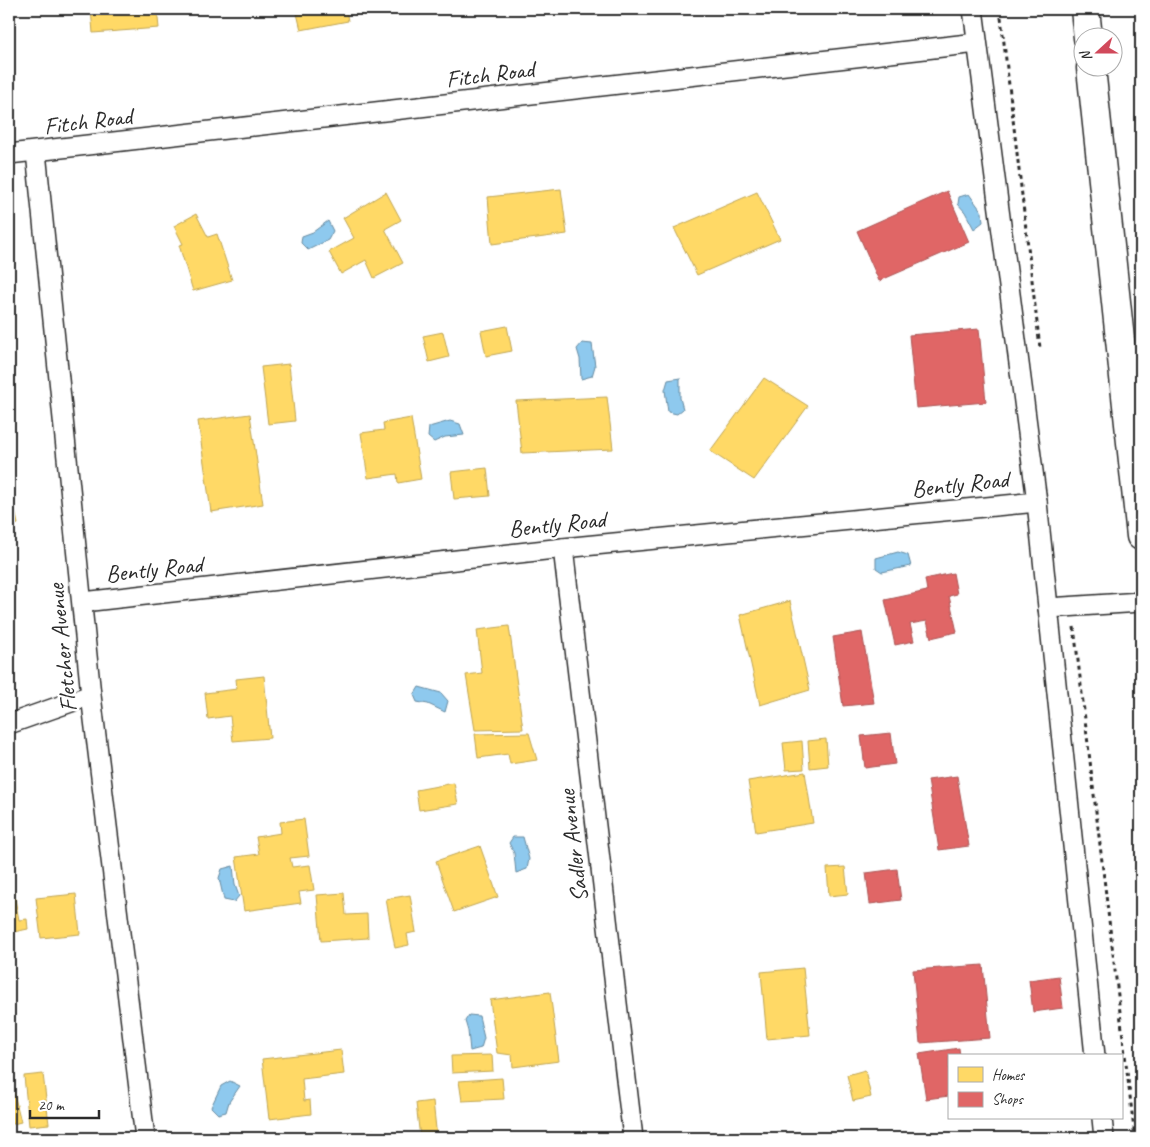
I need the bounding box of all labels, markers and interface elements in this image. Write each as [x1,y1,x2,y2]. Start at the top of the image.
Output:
north arrow [1072,28,1122,78]
text: N [1076,47,1096,64]
street label: Fitch Road [444,53,539,94]
street label: Fitch Road [42,100,137,141]
street label: Bently Road [910,464,1013,504]
street label: Bently Road [507,504,610,544]
street label: Bently Road [104,549,207,589]
street label: Fletcher Avenue [40,580,84,713]
street label: Sadler Avenue [551,786,595,904]
legend [948,1054,1122,1120]
text: Homes [992,1066,1026,1085]
scale bar [30,1087,99,1119]
text: Shops [992,1090,1025,1109]
text: 20 m [38,1096,65,1115]

